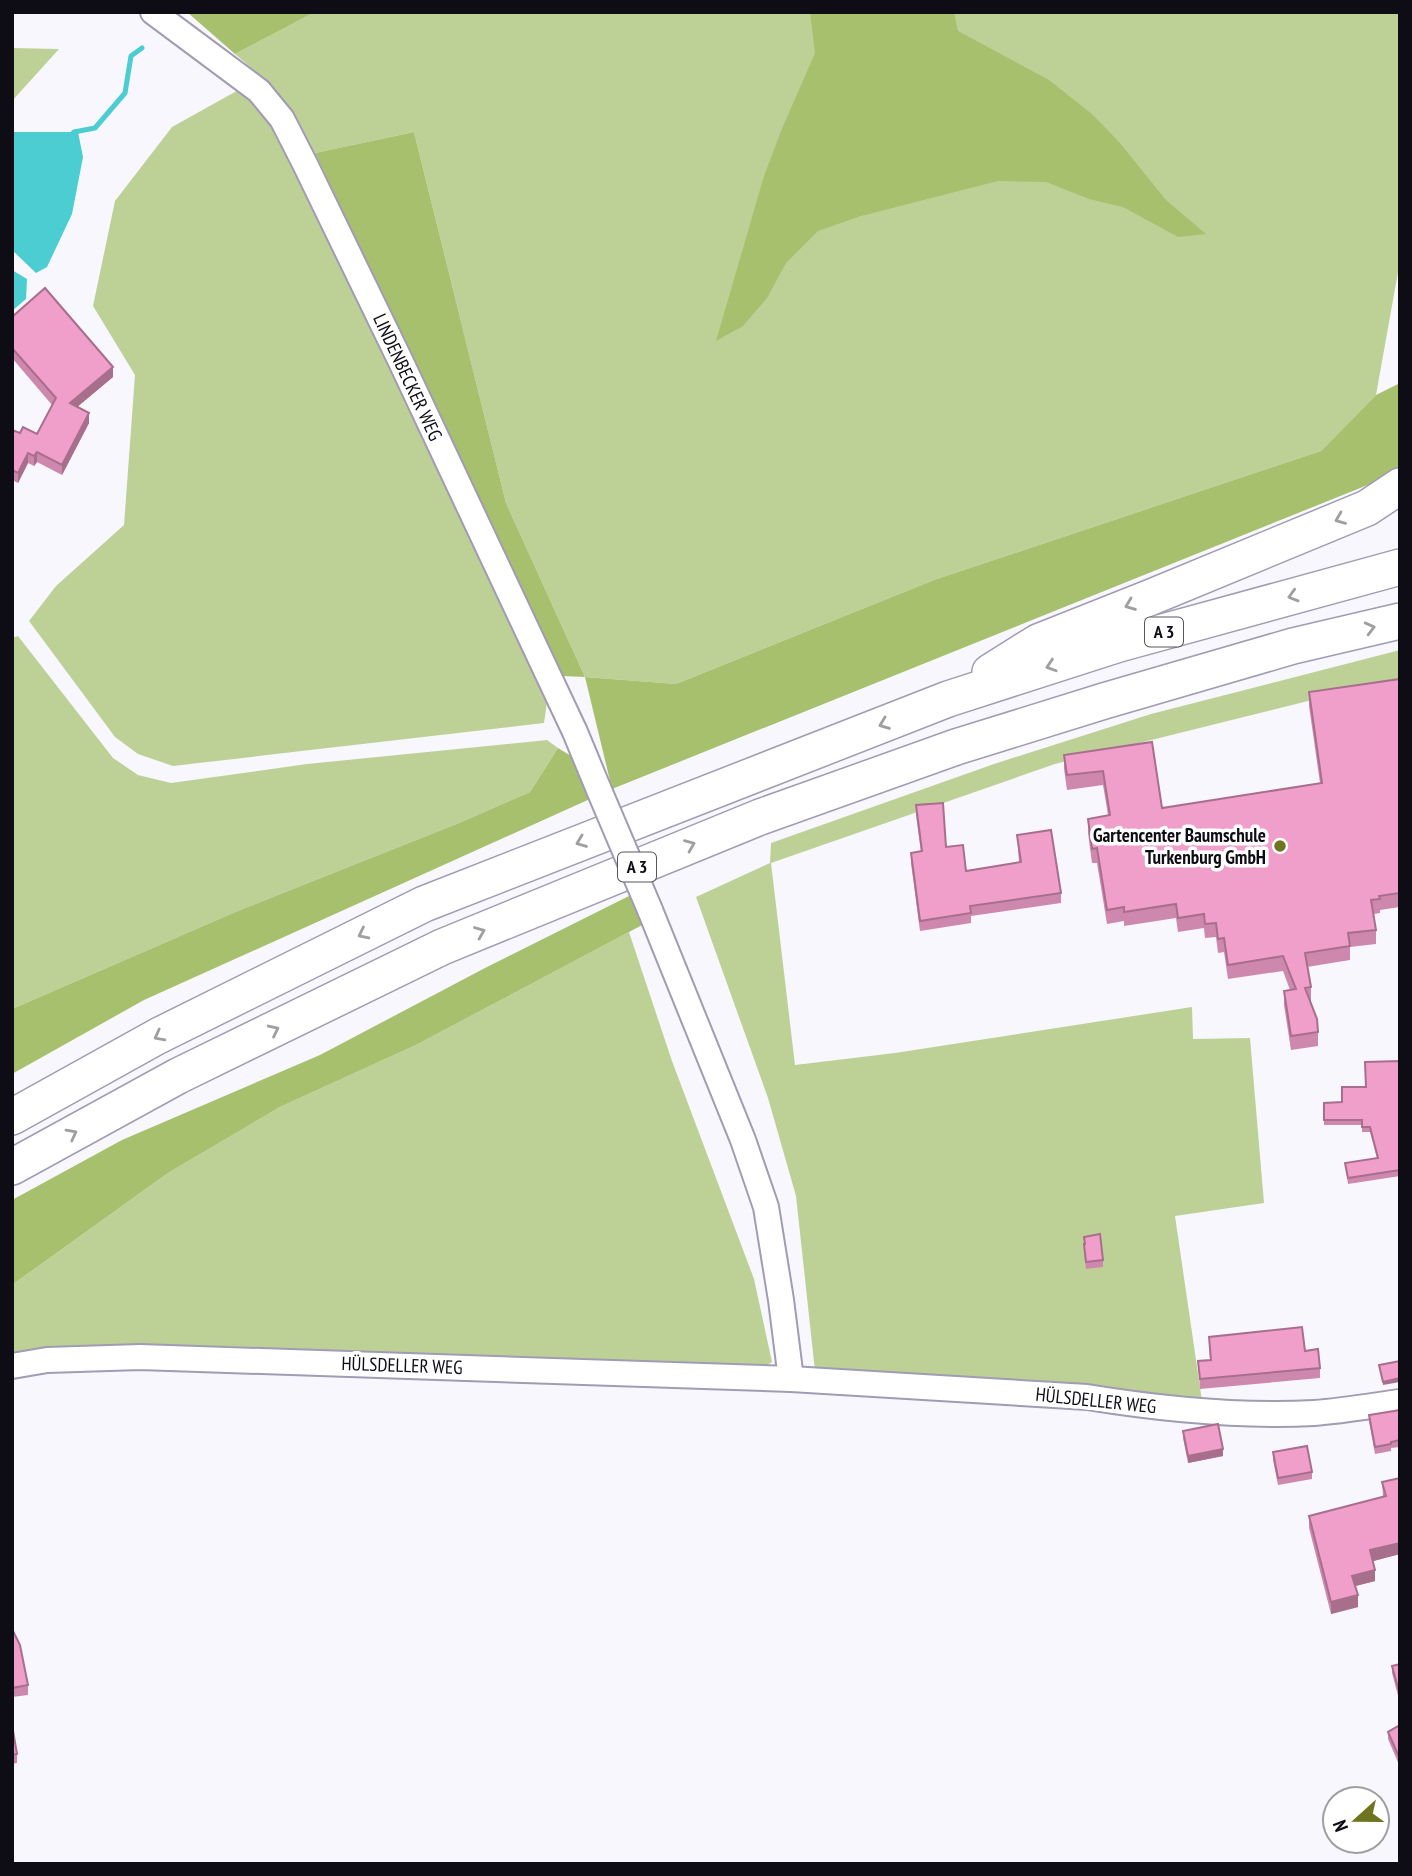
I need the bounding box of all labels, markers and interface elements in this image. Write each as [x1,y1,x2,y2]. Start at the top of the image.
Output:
street label: LINDENBECKER WEG [368,310,448,444]
one-way arrow [1335,510,1347,524]
one-way arrow [1287,588,1299,602]
one-way arrow [1124,597,1136,611]
road number: A 3 [1145,618,1183,646]
one-way arrow [1364,622,1376,636]
one-way arrow [1045,658,1058,672]
one-way arrow [879,715,891,729]
place label: Gartencenter Baumschule Turkenburg GmbH [1093,823,1266,869]
one-way arrow [576,834,588,848]
marker: Gartencenter Baumschule Turkenburg GmbH [1272,838,1288,854]
one-way arrow [683,840,695,854]
road number: A 3 [618,852,656,882]
one-way arrow [358,926,370,940]
one-way arrow [472,926,485,940]
one-way arrow [267,1024,279,1038]
one-way arrow [154,1028,166,1041]
one-way arrow [65,1128,77,1142]
street label: HÜLSDELLER WEG [341,1351,463,1379]
street label: HÜLSDELLER WEG [1034,1382,1158,1418]
north arrow [1321,1785,1391,1855]
text: N [1327,1817,1353,1835]

